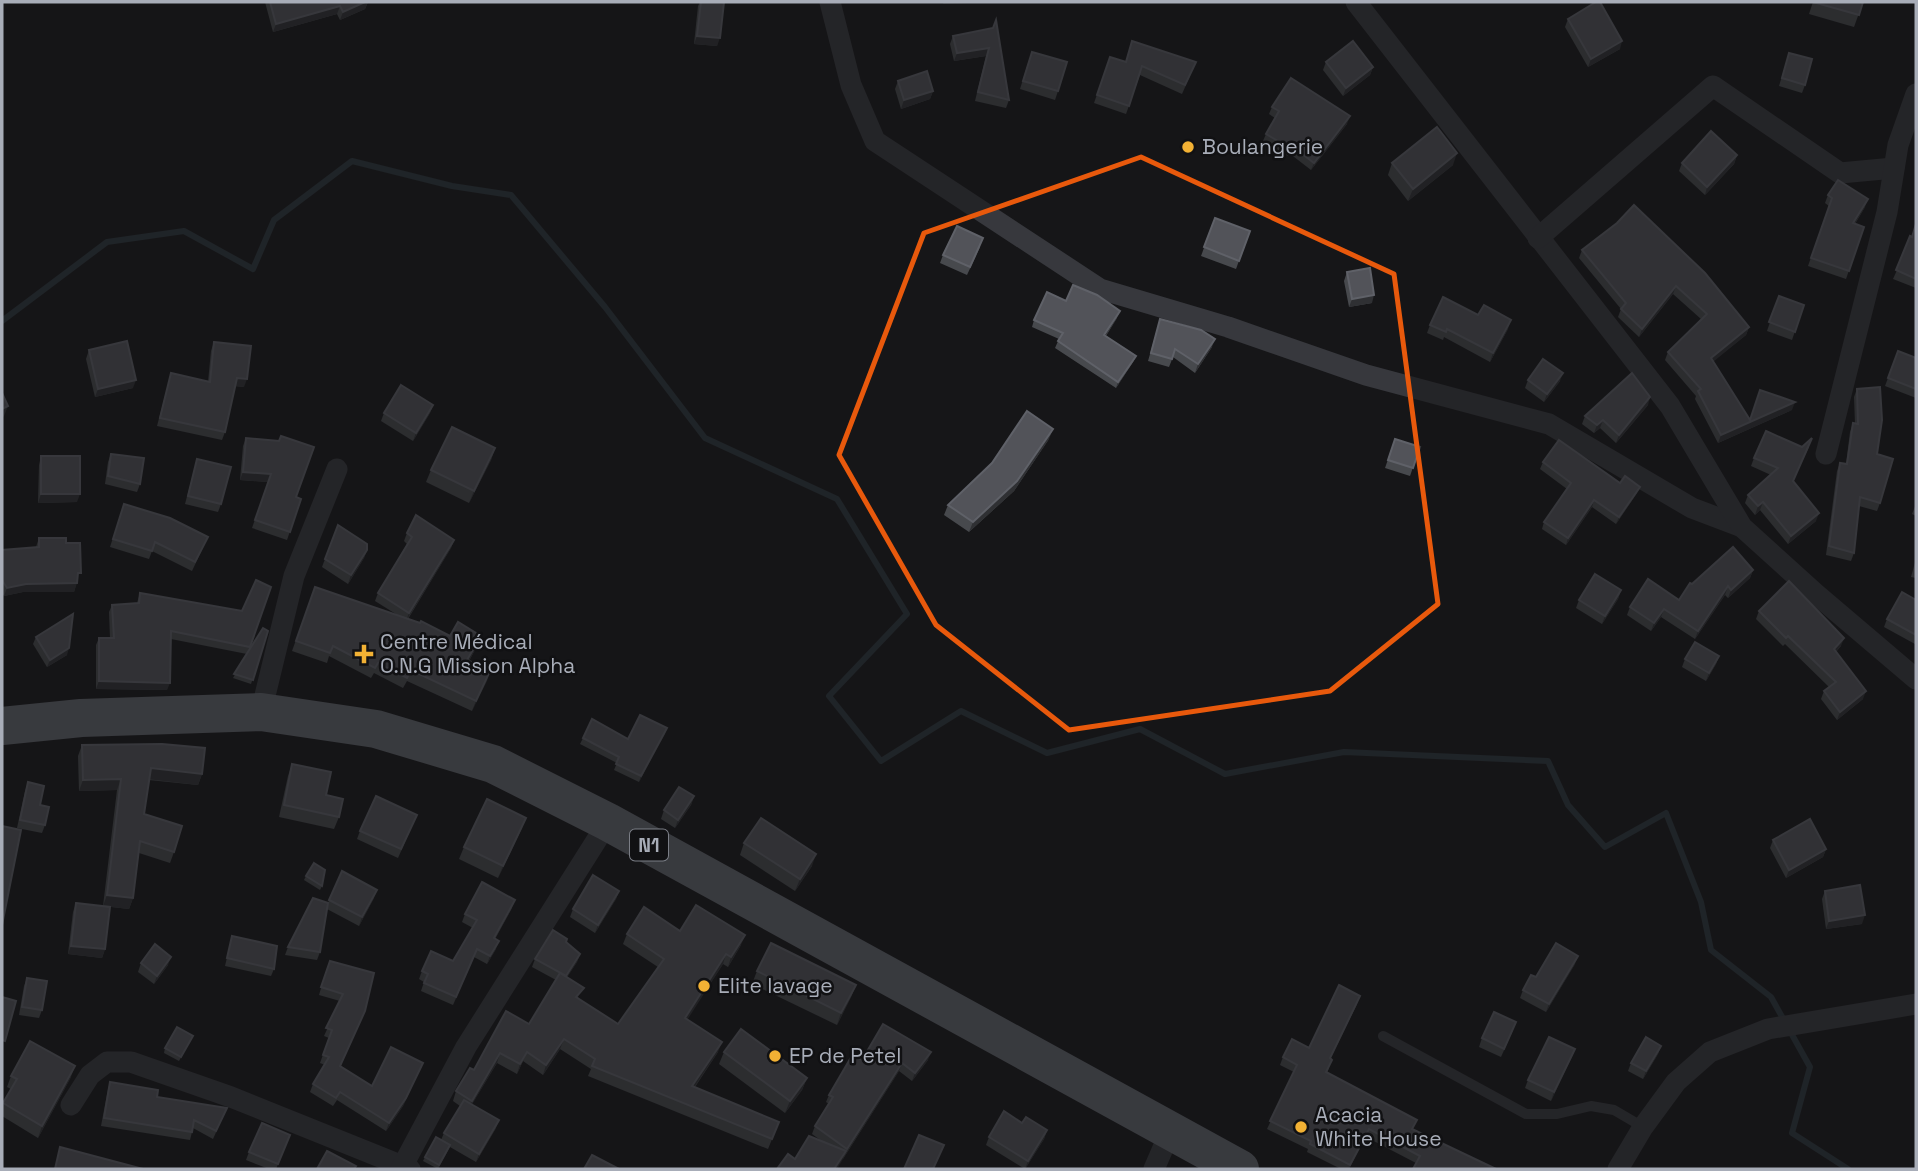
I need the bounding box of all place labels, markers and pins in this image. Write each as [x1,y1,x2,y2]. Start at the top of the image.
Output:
place label: Boulangerie [1202,133,1323,160]
marker: Boulangerie [1180,139,1196,155]
place label: Centre Médical O.N.G Mission Alpha [380,628,575,679]
marker: Centre Médical O.N.G Mission Alpha [354,644,374,664]
place label: Elite lavage [718,972,833,999]
marker: Elite lavage [696,978,712,994]
place label: EP de Petel [789,1042,901,1069]
marker: EP de Petel [767,1048,783,1064]
place label: Acacia White House [1315,1101,1442,1152]
marker: Acacia White House [1293,1119,1309,1135]

